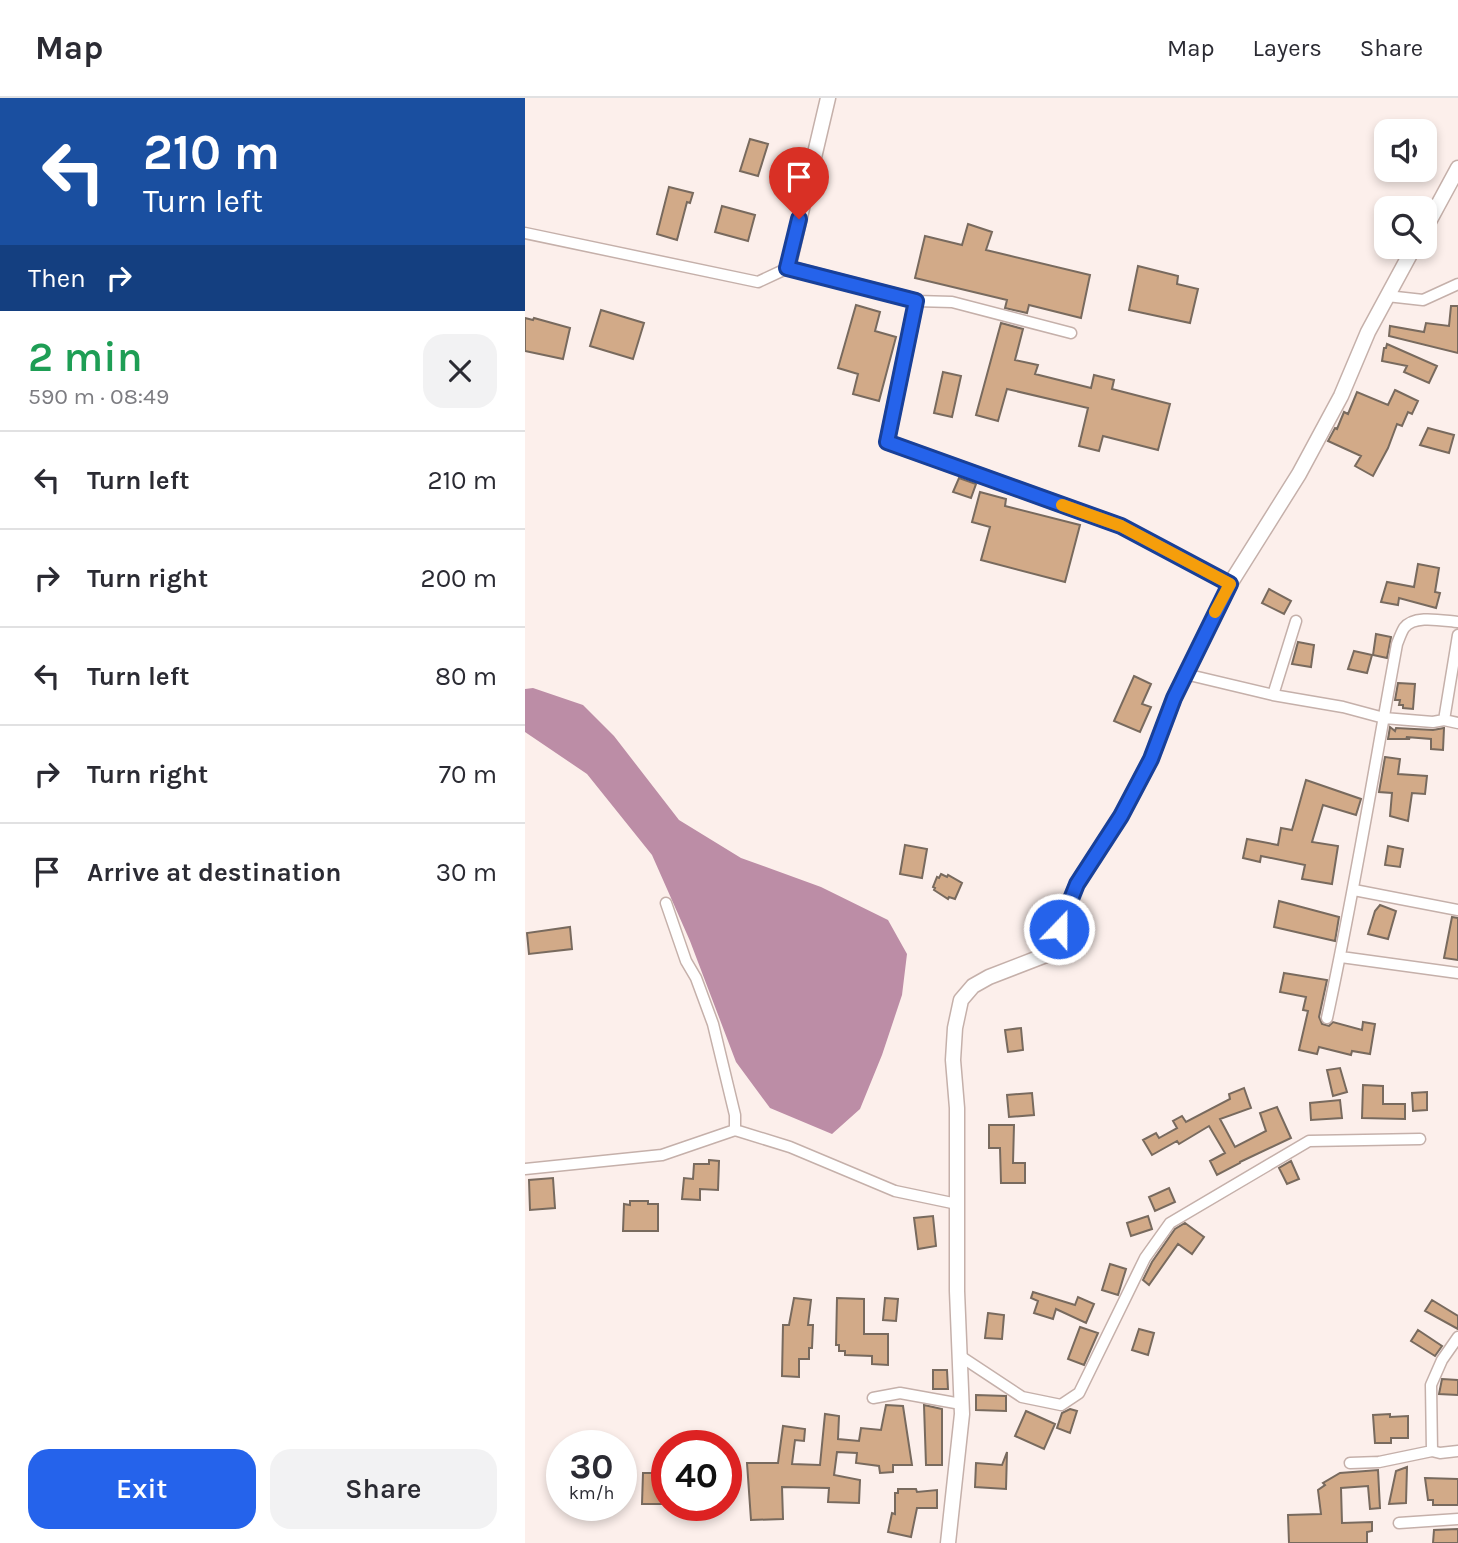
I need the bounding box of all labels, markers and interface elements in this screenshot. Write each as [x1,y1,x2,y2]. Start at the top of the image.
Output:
text: Map [35,29,103,67]
text: Map [1167,34,1215,62]
text: Layers [1253,34,1322,62]
text: Share [1360,34,1423,62]
map controls [1374,119,1437,259]
button: sound [1374,119,1437,182]
text: 210 m [143,124,280,181]
icon: left [28,126,119,217]
pin [769,147,829,219]
icon: arrive [780,158,818,196]
text: Turn left [143,183,263,220]
button: search [1374,196,1437,259]
icon: right [100,259,138,297]
text: Then [28,263,86,294]
text: 2 min [28,332,143,382]
button: close [423,334,497,408]
text: 590 m · 08:49 [28,383,169,410]
icon: left [28,461,66,499]
text: Turn left [87,465,189,496]
text: 210 m [427,465,497,496]
icon: right [28,559,66,597]
text: Turn right [87,563,208,594]
text: 200 m [421,563,497,594]
icon: left [28,657,66,695]
text: Turn left [87,661,189,692]
text: 80 m [435,661,497,692]
icon: right [28,755,66,793]
text: Turn right [87,759,208,790]
text: 70 m [439,759,497,790]
icon: arrive [28,853,66,891]
text: Arrive at destination [87,857,341,888]
text: 30 m [436,857,497,888]
position arrow [1022,892,1096,966]
speed limit sign: 40 [651,1430,742,1521]
text: 30 [570,1446,613,1487]
button: Exit [28,1449,256,1529]
button: Share [270,1449,497,1529]
text: km/h [569,1482,614,1504]

